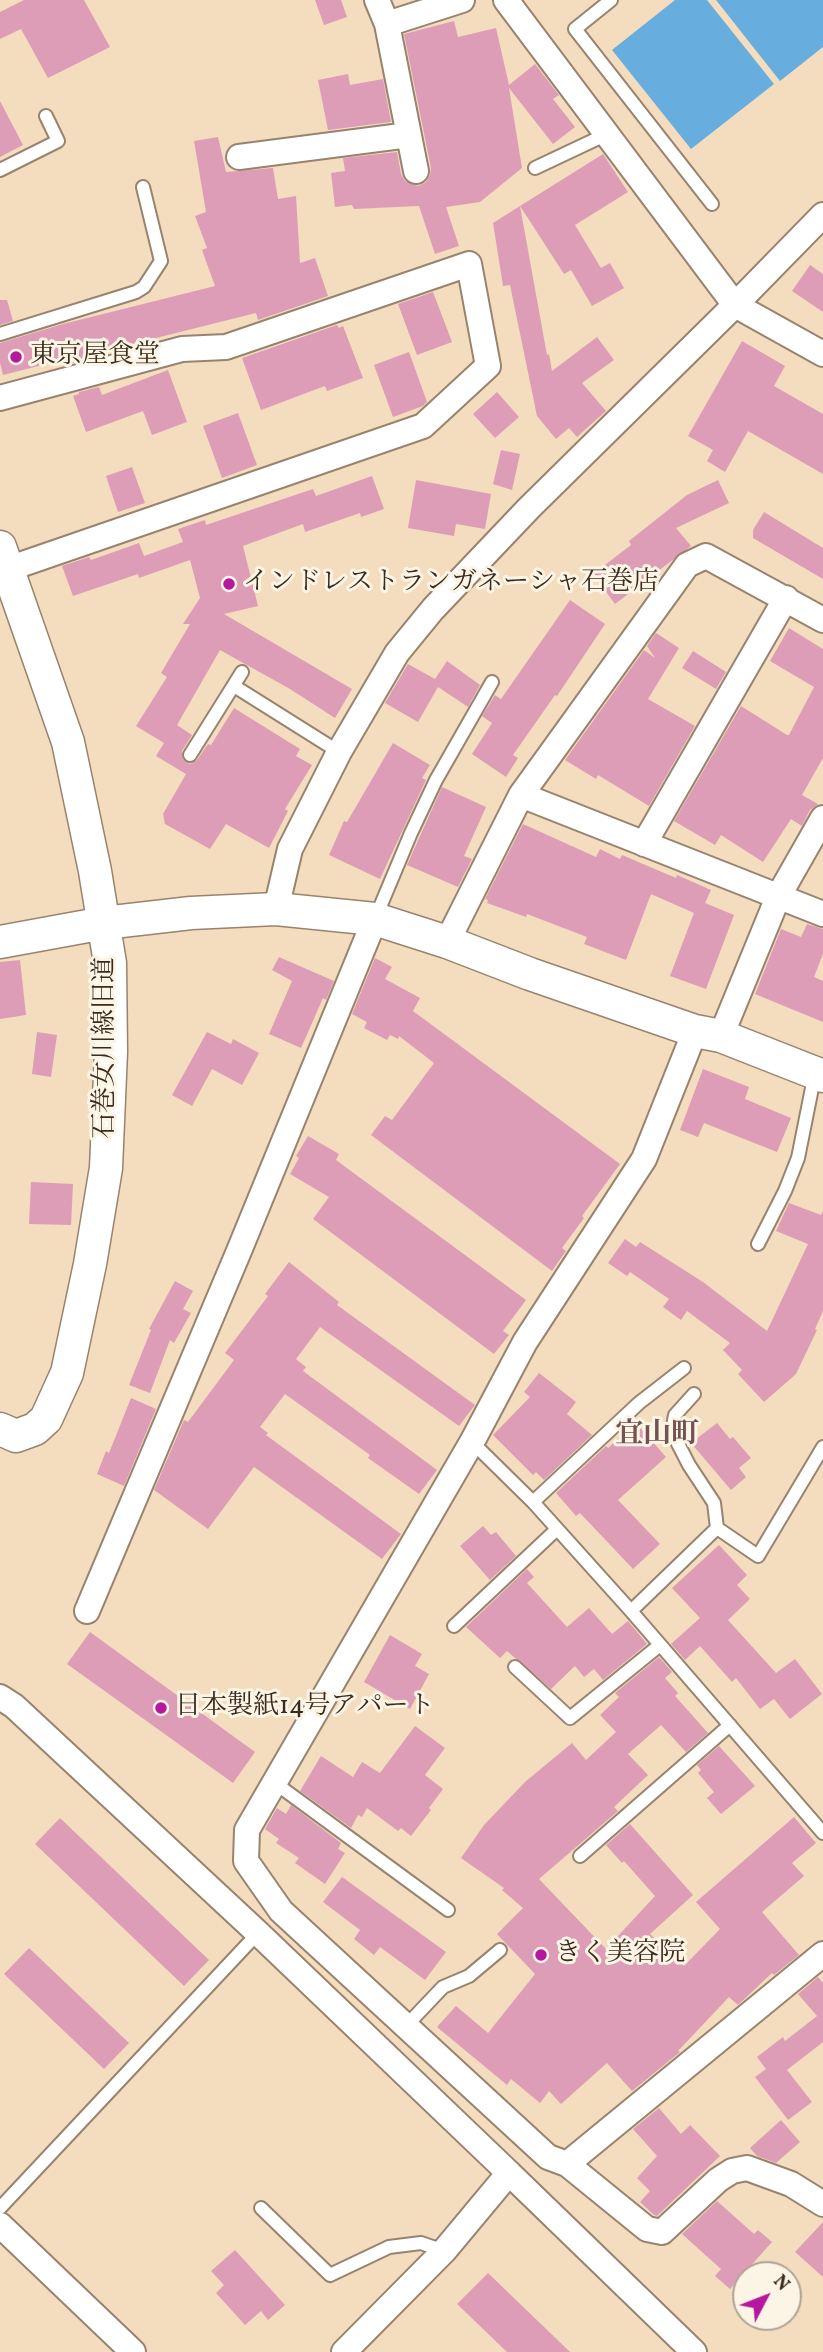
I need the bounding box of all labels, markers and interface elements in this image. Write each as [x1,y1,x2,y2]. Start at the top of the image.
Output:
place label: 東京屋食堂 [30,341,160,373]
marker: 東京屋食堂 [8,349,24,365]
place label: インドレストランガネーシャ石巻店 [243,568,659,600]
marker: インドレストランガネーシャ石巻店 [221,576,237,592]
street label: 石巻女川線旧道 [91,957,123,1139]
district label: 宜山町 [615,1420,699,1454]
place label: 日本製紙14号アパート [175,1692,435,1724]
marker: 日本製紙14号アパート [153,1700,169,1716]
place label: きく美容院 [555,1939,685,1971]
marker: きく美容院 [533,1947,549,1963]
north arrow [732,2261,802,2331]
text: N [767,2269,795,2297]

